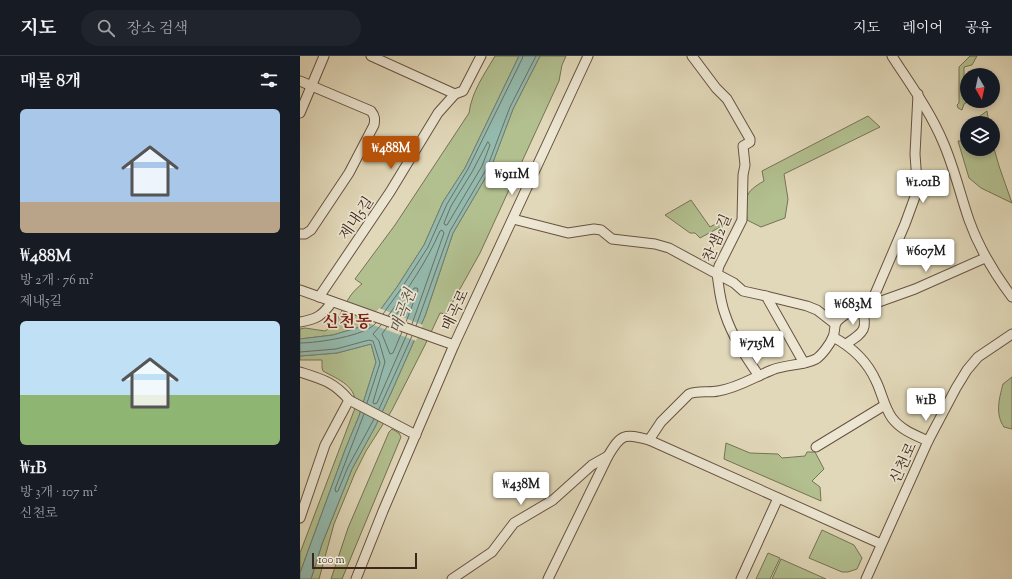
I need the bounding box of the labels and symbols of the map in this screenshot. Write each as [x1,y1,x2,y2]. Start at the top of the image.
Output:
north arrow [960,68,1000,108]
pin: ₩488M [363,136,419,170]
pin: ₩911M [484,162,540,196]
pin: ₩1.01B [890,170,956,204]
street label: 제내5길 [335,193,380,245]
street label: 찬샘2길 [699,211,738,266]
pin: ₩607M [898,239,954,273]
water label: 매곡천 [385,285,424,338]
street label: 매곡로 [438,286,475,335]
pin: ₩683M [825,292,881,326]
district label: 신천동 [322,311,372,335]
pin: ₩715M [729,331,785,365]
pin: ₩1B [907,388,945,422]
street label: 신천로 [886,439,923,488]
pin: ₩438M [493,472,549,506]
scale bar [312,551,417,570]

